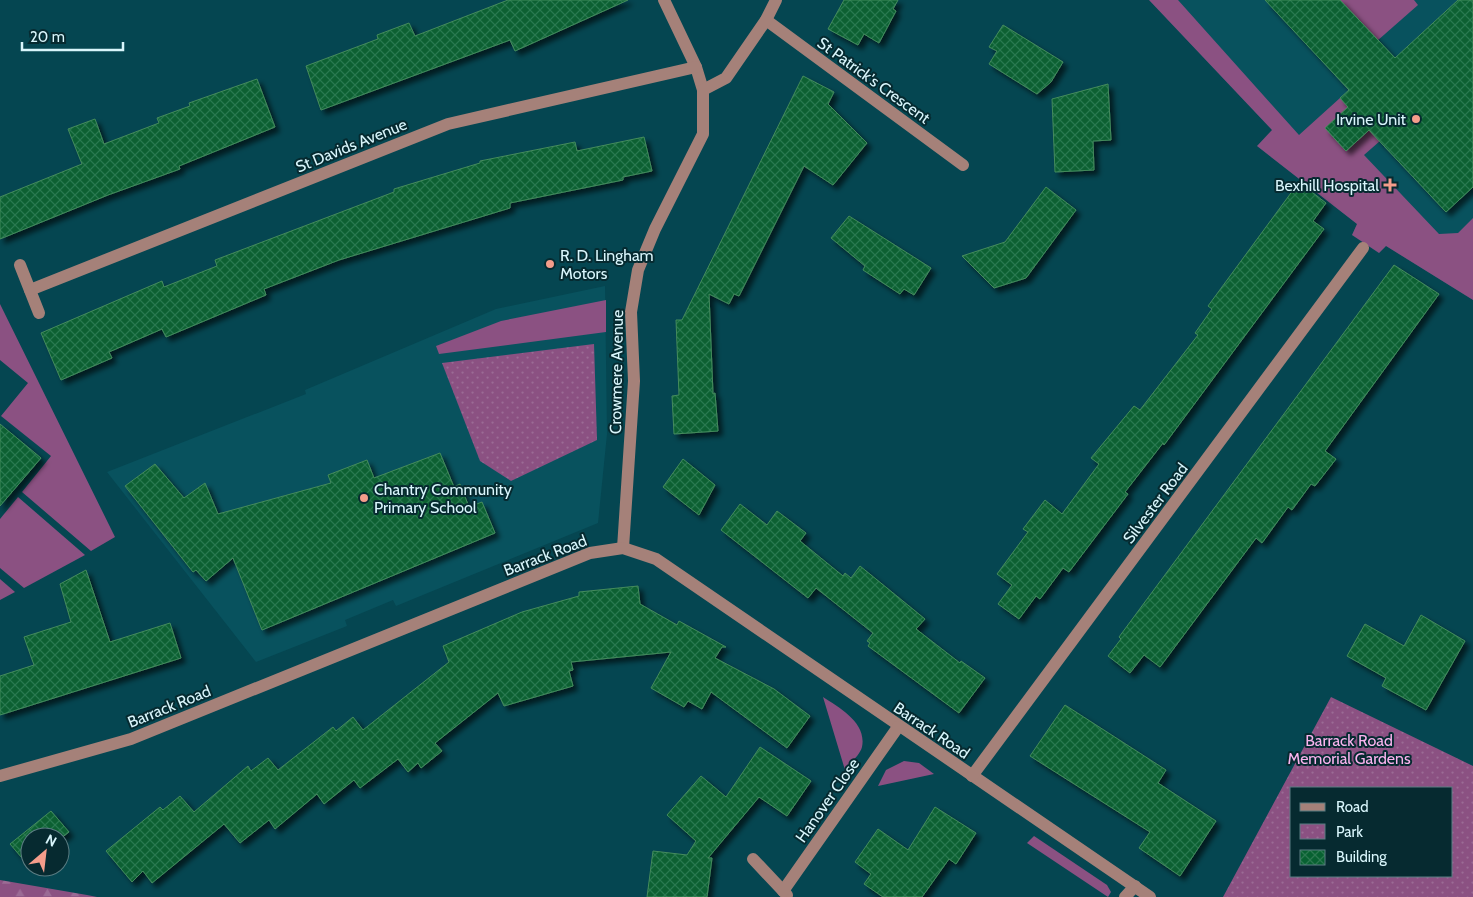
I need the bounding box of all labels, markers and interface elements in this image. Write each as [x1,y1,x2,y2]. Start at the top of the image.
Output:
scale bar [22,20,124,52]
text: 20 m [30,28,65,46]
street label: St Patrick's Crescent [814,33,934,128]
place label: Irvine Unit [1336,110,1407,129]
marker: Irvine Unit [1410,113,1422,125]
street label: St Davids Avenue [293,115,410,176]
place label: Bexhill Hospital [1275,176,1379,195]
marker: Bexhill Hospital [1383,178,1397,192]
place label: R. D. Lingham Motors [560,246,654,283]
marker: R. D. Lingham Motors [544,258,556,270]
street label: Crowmere Avenue [606,310,627,434]
street label: Silvester Road [1119,459,1192,547]
place label: Chantry Community Primary School [374,480,512,517]
marker: Chantry Community Primary School [358,492,370,504]
street label: Barrack Road [501,531,590,580]
street label: Barrack Road [125,681,213,732]
street label: Barrack Road [890,698,973,763]
park label: Barrack Road Memorial Gardens [1287,731,1411,768]
street label: Hanover Close [791,755,863,846]
legend [1290,787,1453,877]
text: Road [1336,798,1369,816]
text: Park [1336,823,1363,841]
north arrow [20,827,70,877]
text: N [43,830,60,851]
text: Building [1336,848,1387,866]

